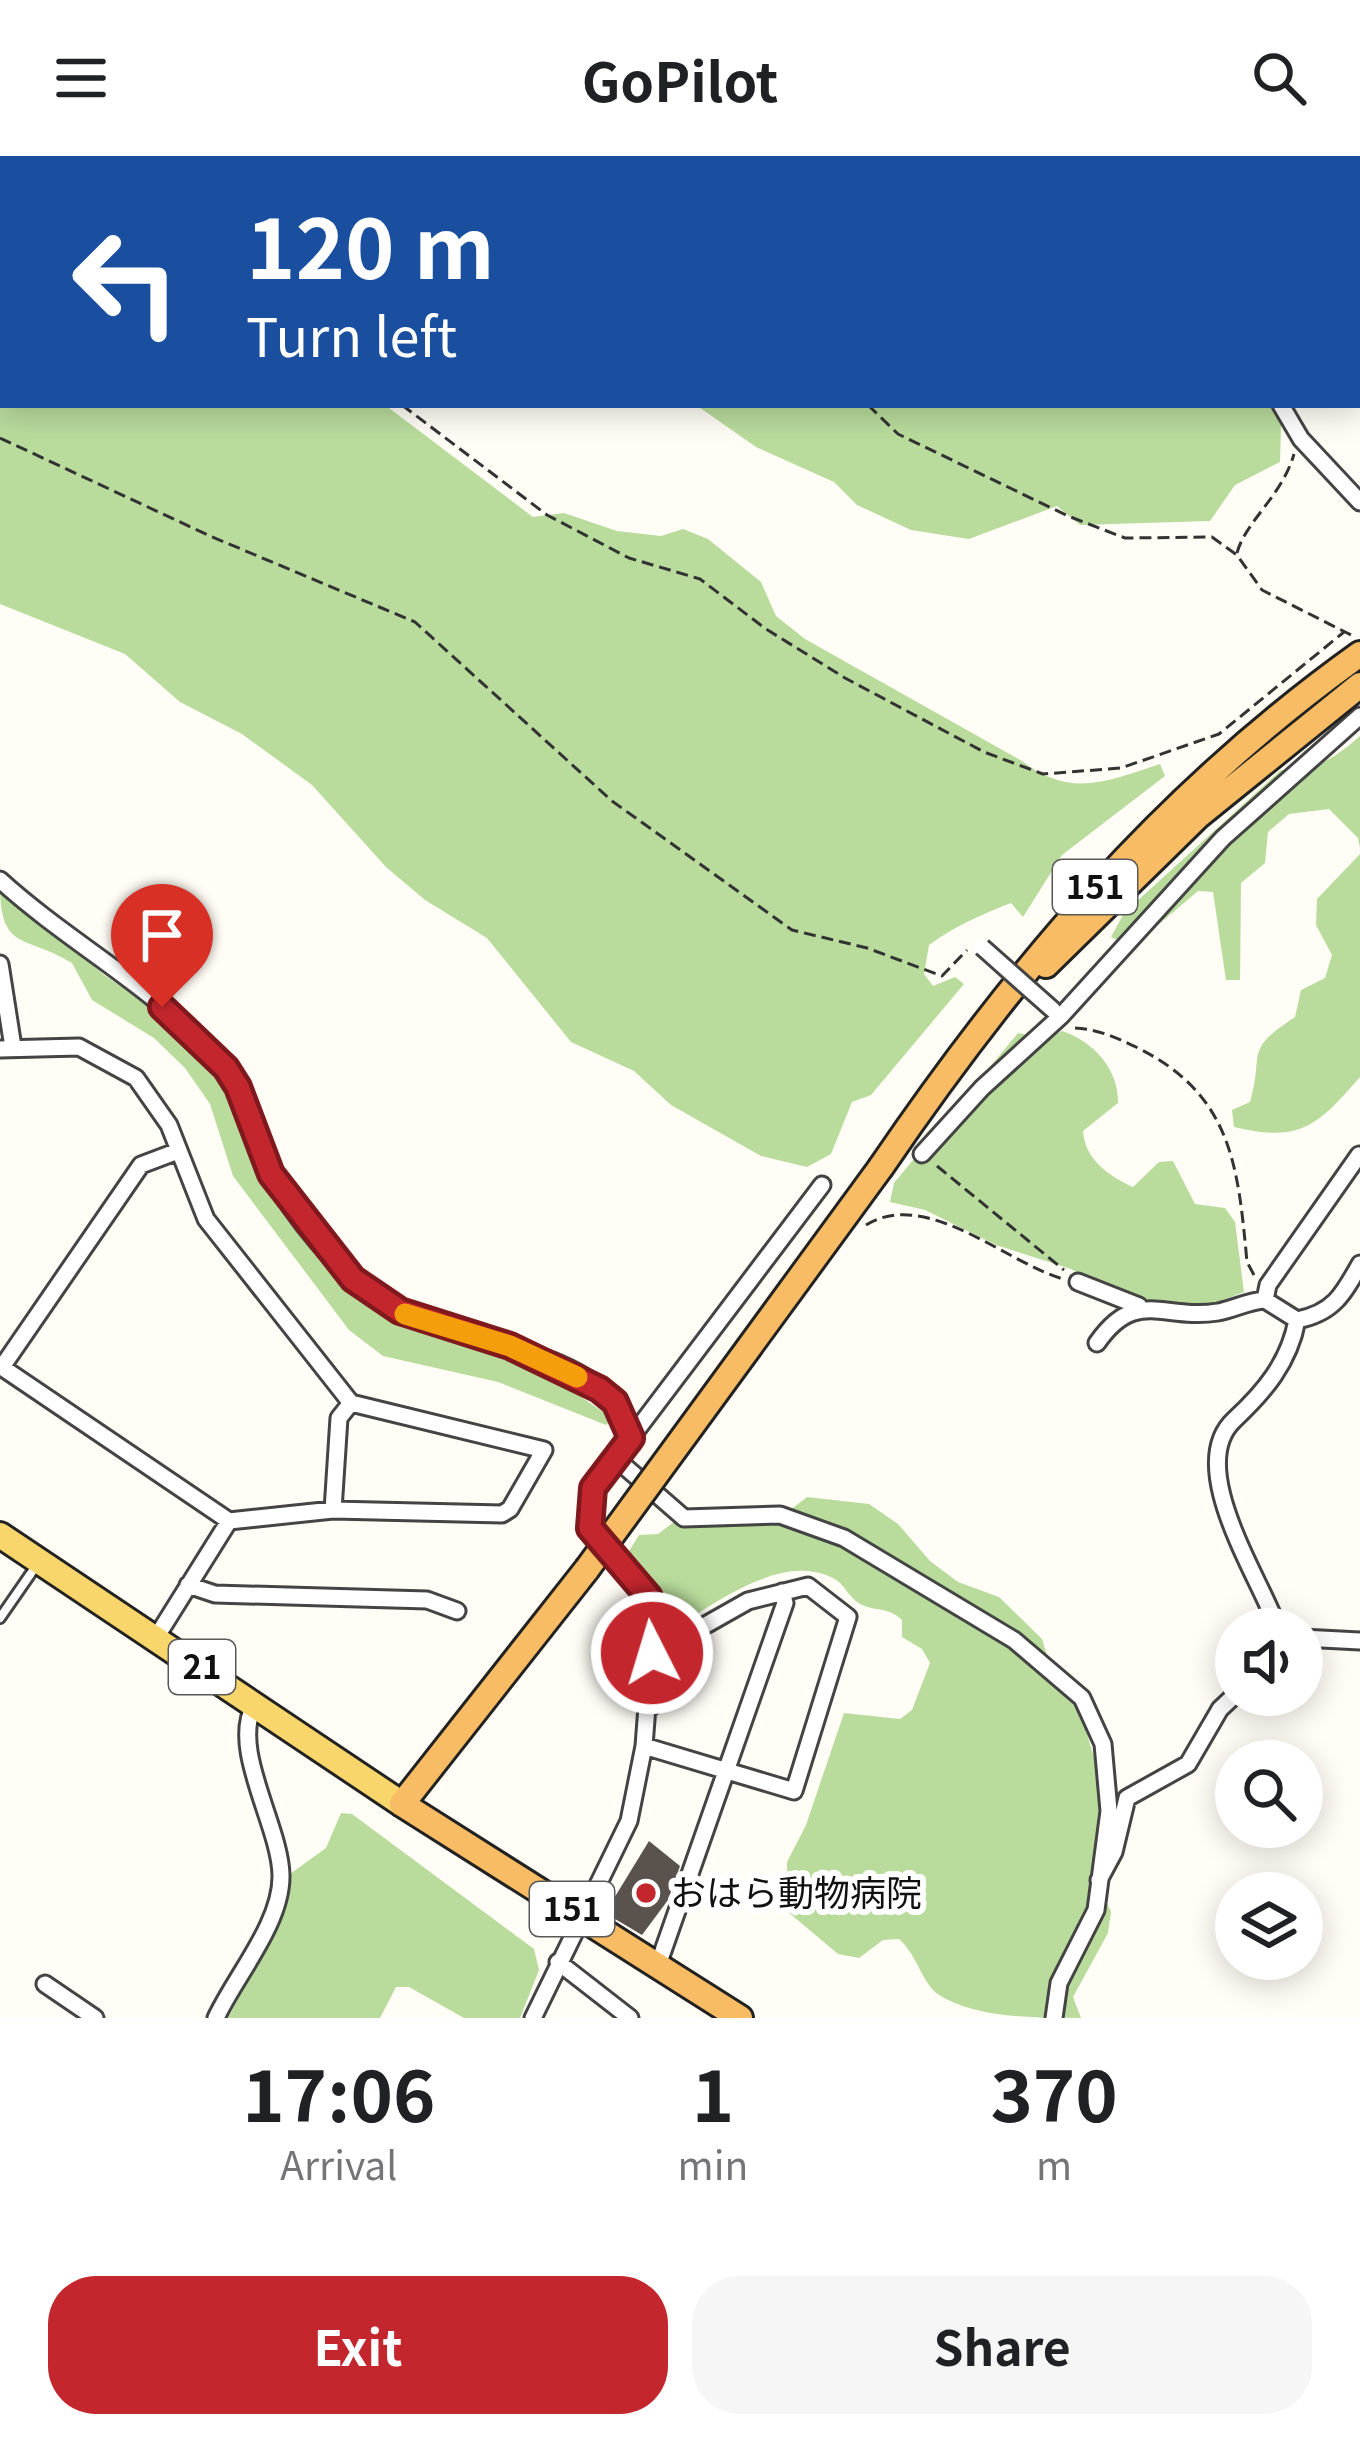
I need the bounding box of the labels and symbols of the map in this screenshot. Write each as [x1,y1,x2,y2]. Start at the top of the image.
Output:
road number: 151 [1053,860,1137,914]
pin [111,884,213,1007]
position arrow [589,1590,715,1716]
road number: 21 [169,1640,235,1694]
place label: おはら動物病院 [670,1864,922,1916]
marker: おはら動物病院 [633,1880,659,1906]
road number: 151 [530,1882,614,1936]

